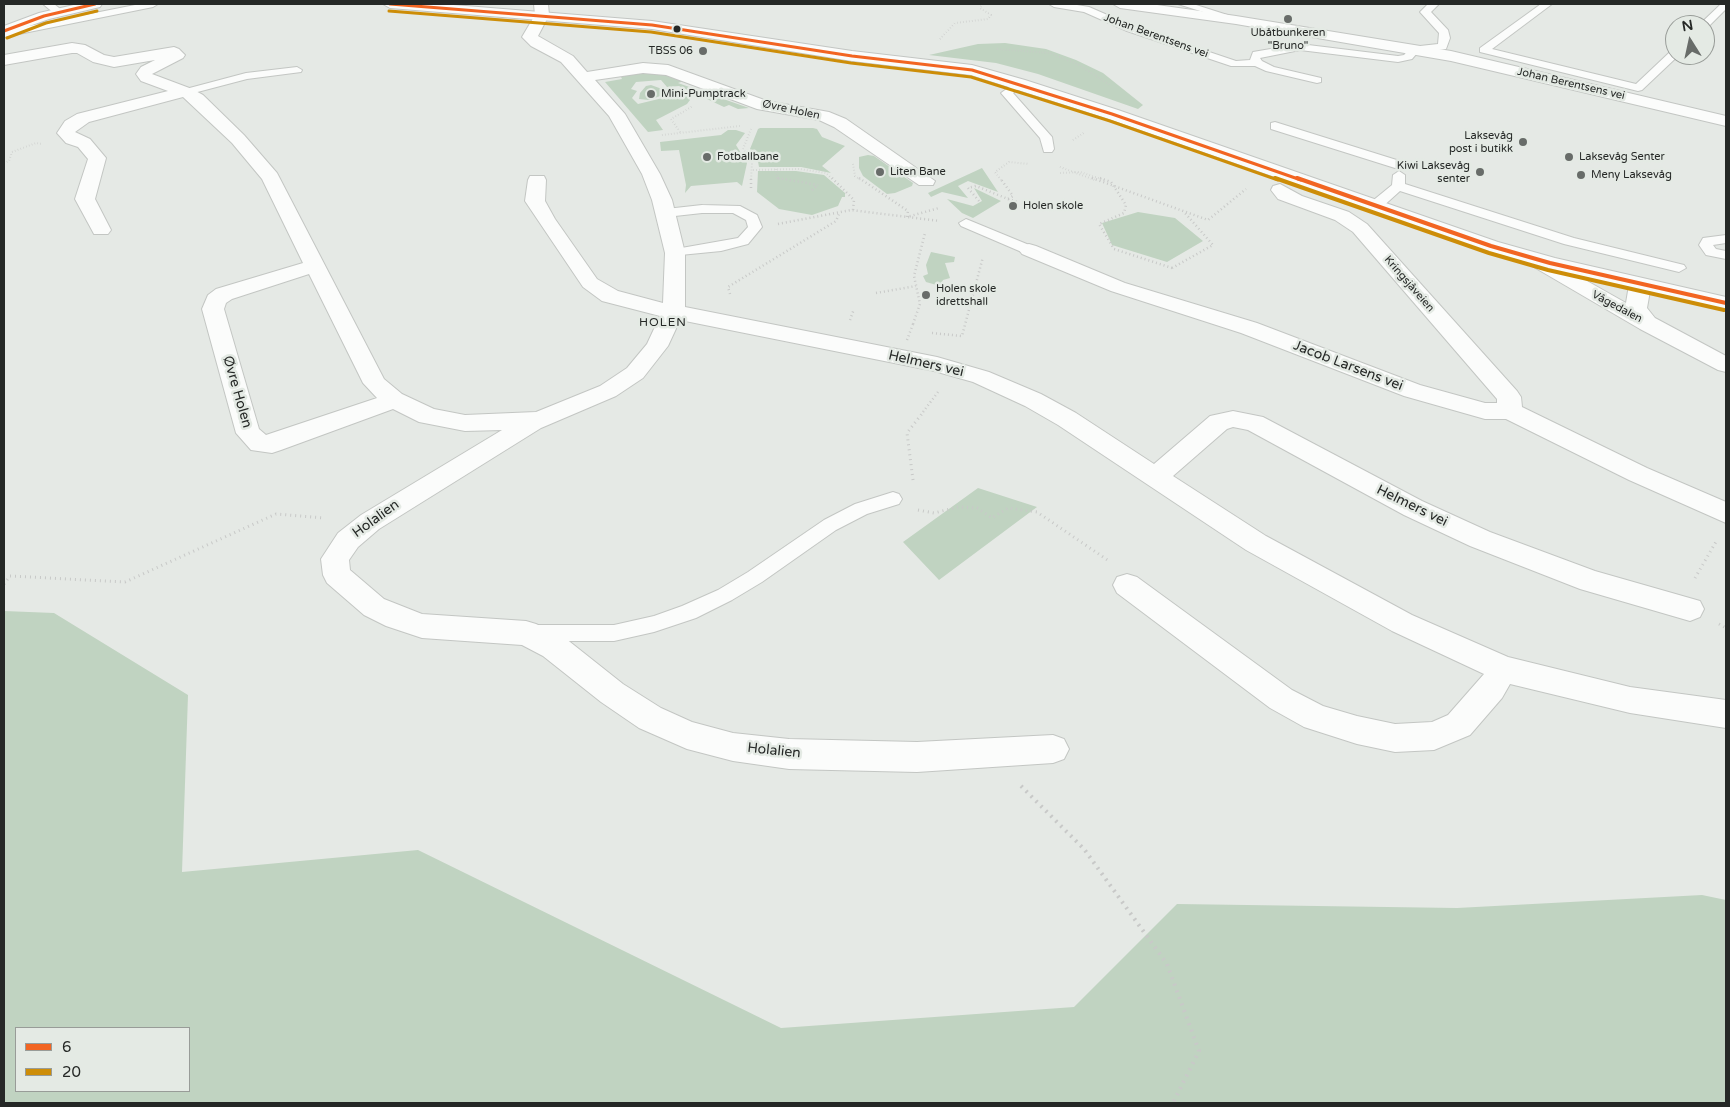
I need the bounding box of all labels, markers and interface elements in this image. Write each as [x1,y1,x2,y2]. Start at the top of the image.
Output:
street label: Johan Berentsens vei [1102,11,1210,61]
marker: Ubåtbunkeren "Bruno" [1282,13,1294,25]
north arrow [1665,15,1715,65]
text: N [1680,16,1694,35]
unlabelled marker [672,24,682,34]
place label: Ubåtbunkeren "Bruno" [1251,26,1325,52]
place label: TBSS 06 [648,44,693,58]
marker: TBSS 06 [697,45,709,57]
street label: Johan Berentsens vei [1516,65,1626,103]
place label: Mini-Pumptrack [661,87,746,101]
marker: Mini-Pumptrack [645,88,657,100]
street label: Øvre Holen [761,97,821,123]
place label: Laksevåg post i butikk [1449,129,1513,155]
marker: Laksevåg post i butikk [1517,136,1529,148]
place label: Fotballbane [717,150,779,164]
place label: Laksevåg Senter [1579,150,1665,164]
marker: Fotballbane [701,151,713,163]
marker: Laksevåg Senter [1563,151,1575,163]
place label: Kiwi Laksevåg senter [1397,159,1470,185]
place label: Liten Bane [890,165,946,179]
marker: Liten Bane [874,166,886,178]
marker: Kiwi Laksevåg senter [1474,166,1486,178]
place label: Meny Laksevåg [1591,168,1672,182]
marker: Meny Laksevåg [1575,169,1587,181]
place label: Holen skole [1023,199,1083,213]
marker: Holen skole [1007,200,1019,212]
street label: Kringsjåveien [1381,253,1437,315]
place label: Holen skole idrettshall [936,282,996,308]
street label: Vågedalen [1590,288,1644,326]
marker: Holen skole idrettshall [920,289,932,301]
district label: HOLEN [638,316,688,330]
street label: Jacob Larsens vei [1291,337,1405,395]
street label: Helmers vei [887,347,965,381]
street label: Øvre Holen [219,354,255,430]
street label: Helmers vei [1374,482,1450,530]
street label: Holalien [349,496,403,542]
street label: Holalien [746,740,802,762]
legend [15,1027,190,1092]
text: 6 [62,1038,71,1056]
text: 20 [62,1063,81,1081]

